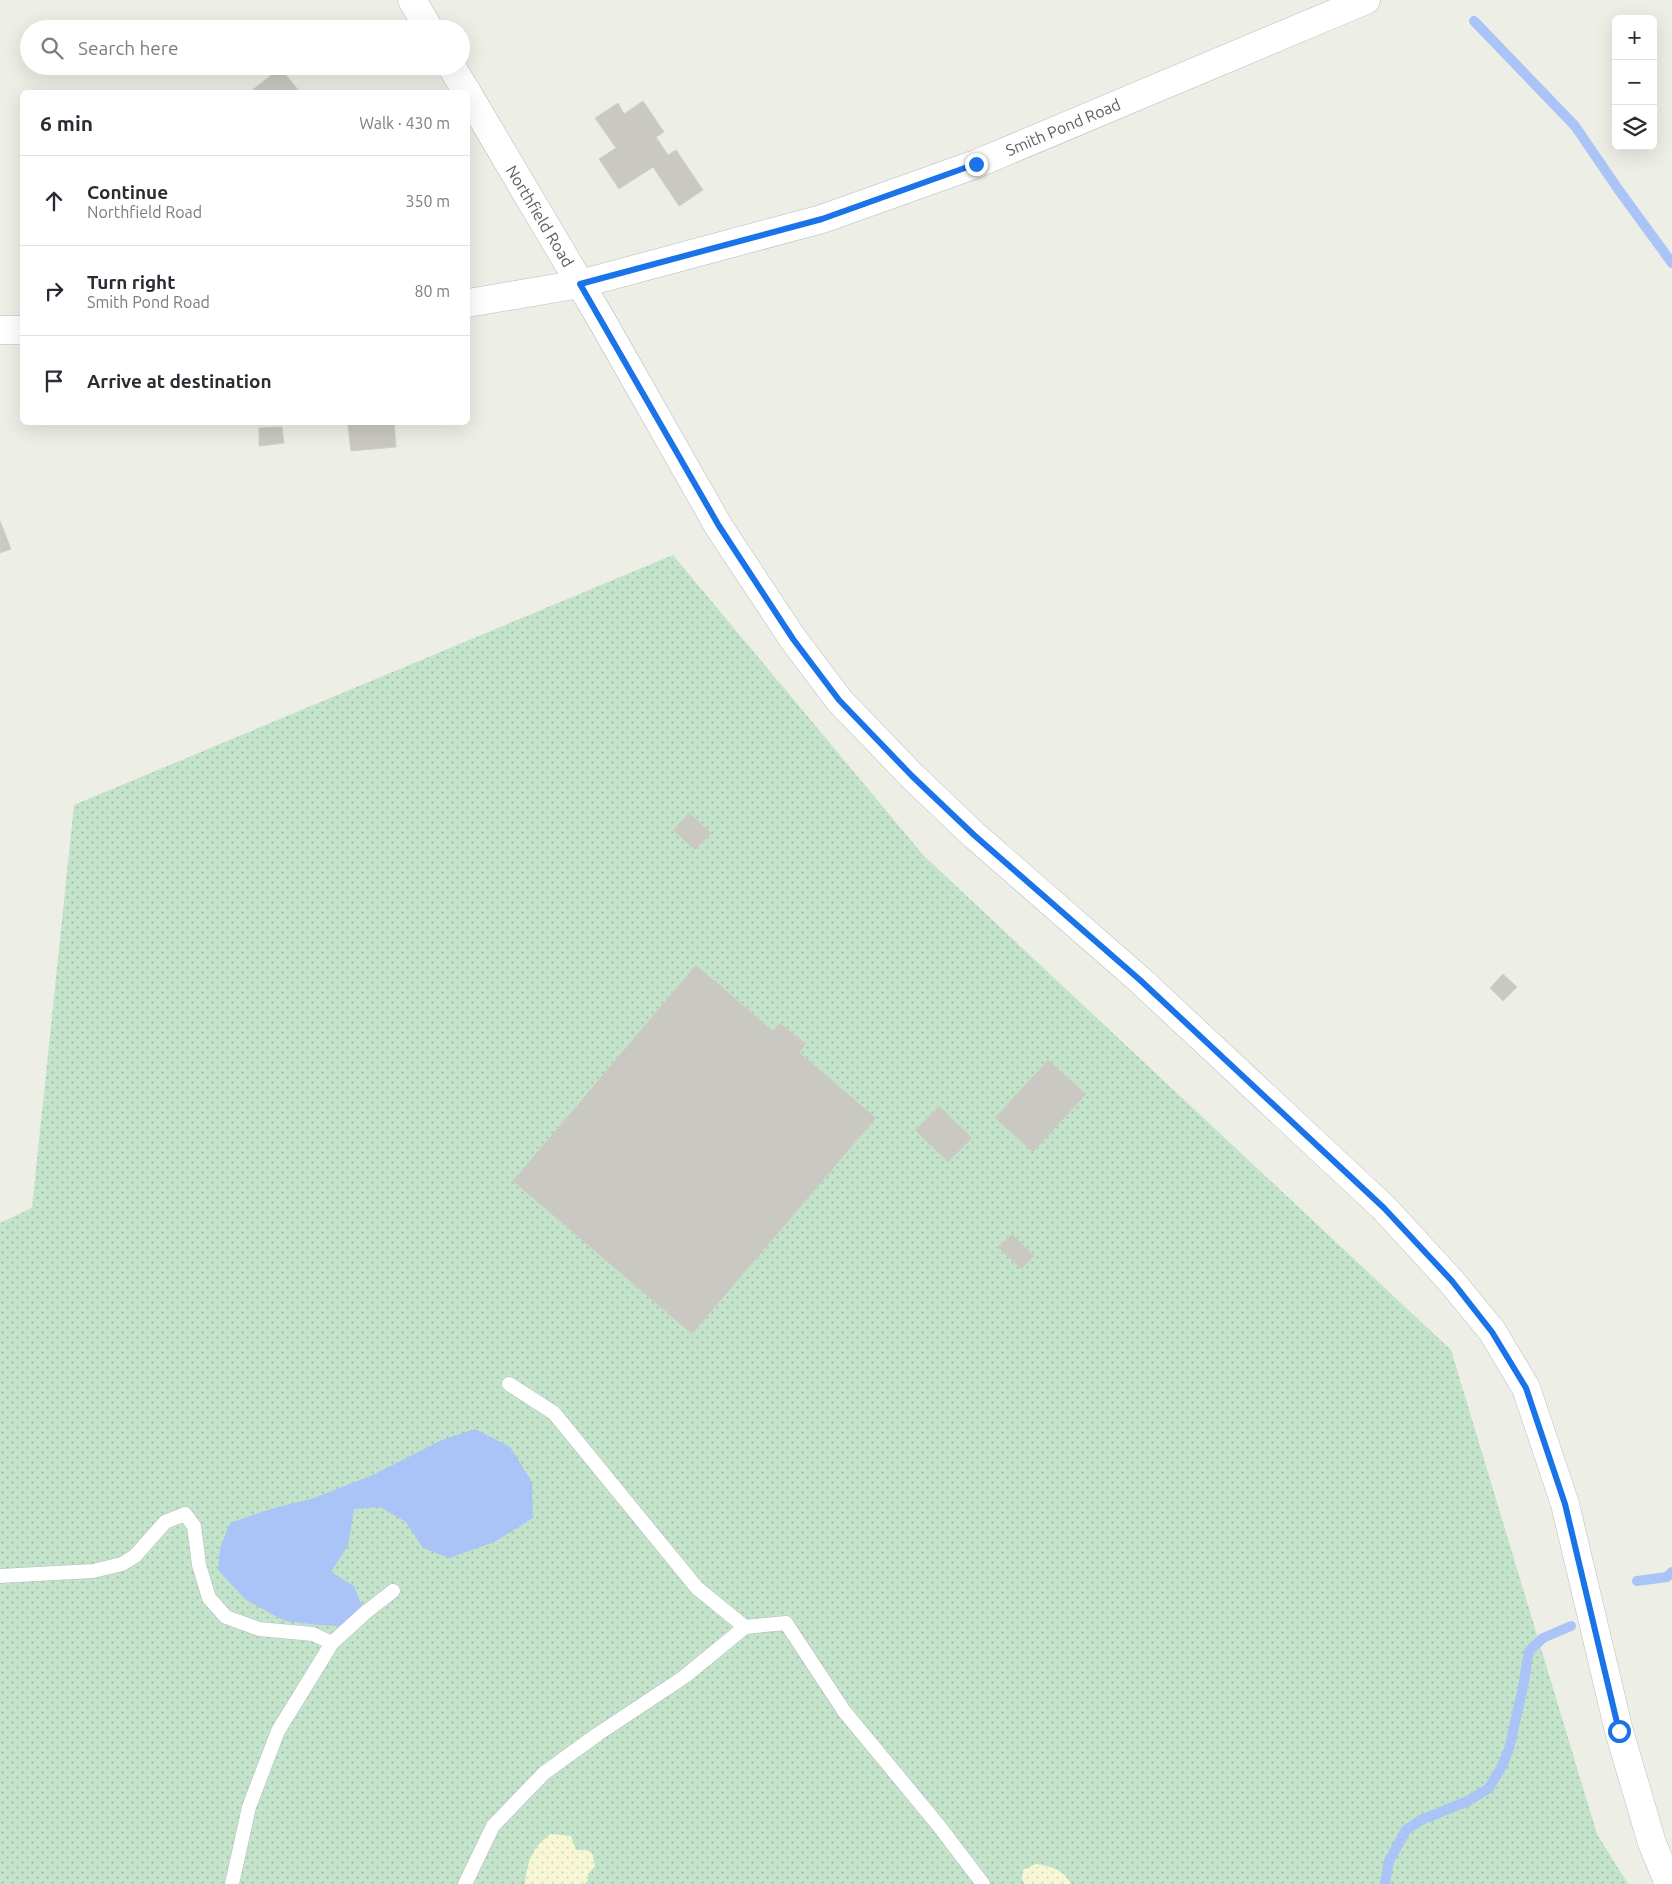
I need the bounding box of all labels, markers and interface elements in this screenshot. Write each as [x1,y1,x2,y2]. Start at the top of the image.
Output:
map controls [1612,15,1657,150]
button: + [1612,15,1657,60]
search box [20,20,470,75]
icon: search [38,34,66,62]
text: Search here [78,37,178,59]
button: − [1612,60,1657,105]
street label: Smith Pond Road [1003,95,1123,159]
button: layers [1612,105,1657,150]
text: 6 min [40,111,93,135]
text: Walk · 430 m [359,114,450,132]
route end [965,153,988,176]
street label: Northfield Road [503,162,577,270]
text: Continue [87,181,168,203]
icon: ahead [40,187,68,215]
text: 350 m [405,192,450,210]
text: Northfield Road [87,203,202,221]
text: Turn right [87,271,175,293]
icon: right [40,277,68,305]
text: 80 m [414,282,450,300]
text: Smith Pond Road [87,293,210,311]
icon: arrive [40,367,68,395]
text: Arrive at destination [87,370,272,392]
route start [1608,1720,1631,1743]

